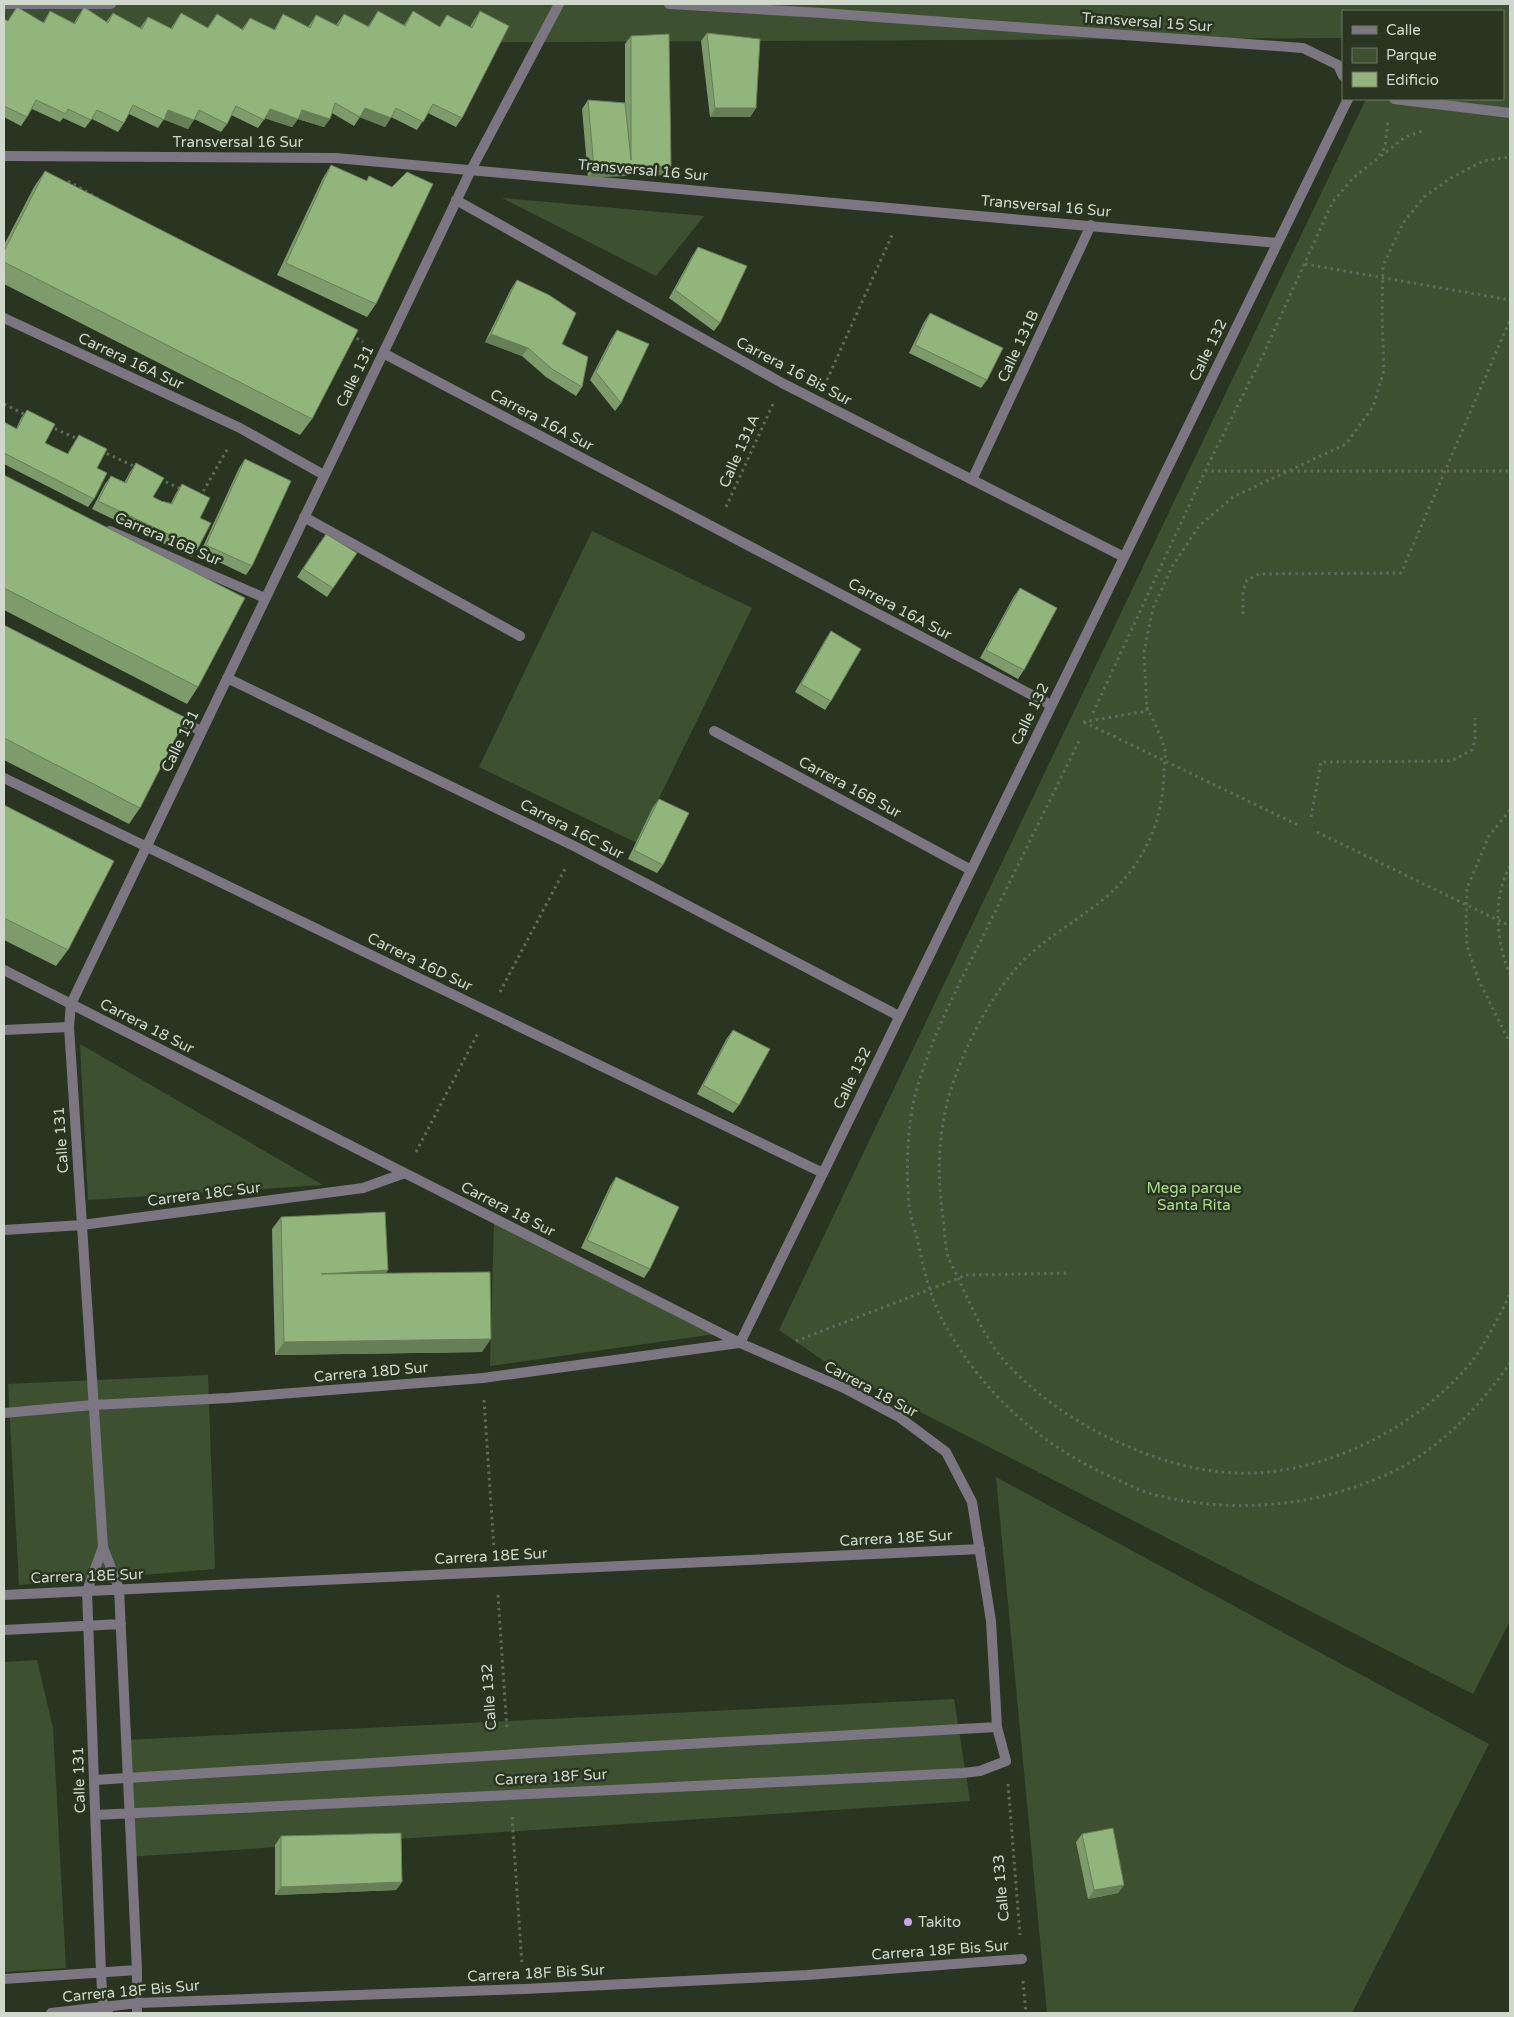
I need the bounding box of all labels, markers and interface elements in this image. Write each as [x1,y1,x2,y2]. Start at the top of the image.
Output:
street label: Transversal 15 Sur [1081,8,1213,36]
legend [1342,10,1504,100]
text: Calle [1386,21,1421,39]
text: Parque [1386,46,1437,64]
text: Edificio [1386,71,1439,89]
street label: Transversal 16 Sur [173,133,304,151]
street label: Transversal 16 Sur [577,155,709,185]
street label: Transversal 16 Sur [980,191,1112,221]
street label: Calle 131B [993,307,1043,385]
street label: Calle 132 [1185,316,1231,384]
street label: Carrera 16A Sur [75,329,187,393]
street label: Carrera 16 Bis Sur [733,333,855,409]
street label: Calle 131 [332,342,378,410]
street label: Carrera 16A Sur [487,385,597,455]
street label: Calle 131A [715,412,763,490]
street label: Carrera 16B Sur [112,508,224,570]
street label: Carrera 16A Sur [845,574,955,644]
street label: Calle 132 [1007,680,1053,748]
street label: Calle 131 [157,707,203,775]
street label: Carrera 16B Sur [796,752,905,822]
street label: Carrera 16C Sur [517,795,627,863]
street label: Carrera 16D Sur [365,929,476,995]
street label: Carrera 18 Sur [97,995,197,1058]
street label: Calle 132 [829,1044,875,1112]
street label: Calle 131 [50,1106,72,1174]
street label: Carrera 18C Sur [146,1178,262,1210]
street label: Carrera 18 Sur [458,1178,558,1241]
park label: Mega parque Santa Rita [1146,1179,1242,1214]
street label: Carrera 18 Sur [821,1357,921,1421]
street label: Carrera 18D Sur [313,1358,429,1386]
street label: Carrera 18E Sur [839,1526,953,1550]
street label: Carrera 18E Sur [434,1544,548,1568]
street label: Carrera 18E Sur [30,1565,144,1587]
street label: Calle 132 [478,1663,500,1731]
street label: Calle 131 [69,1746,89,1814]
street label: Carrera 18F Sur [494,1765,608,1789]
street label: Calle 133 [989,1854,1013,1922]
place label: Takito [918,1913,961,1931]
marker: Takito [902,1916,914,1928]
street label: Carrera 18F Bis Sur [871,1936,1010,1964]
street label: Carrera 18F Bis Sur [467,1960,605,1986]
street label: Carrera 18F Bis Sur [62,1976,201,2006]

